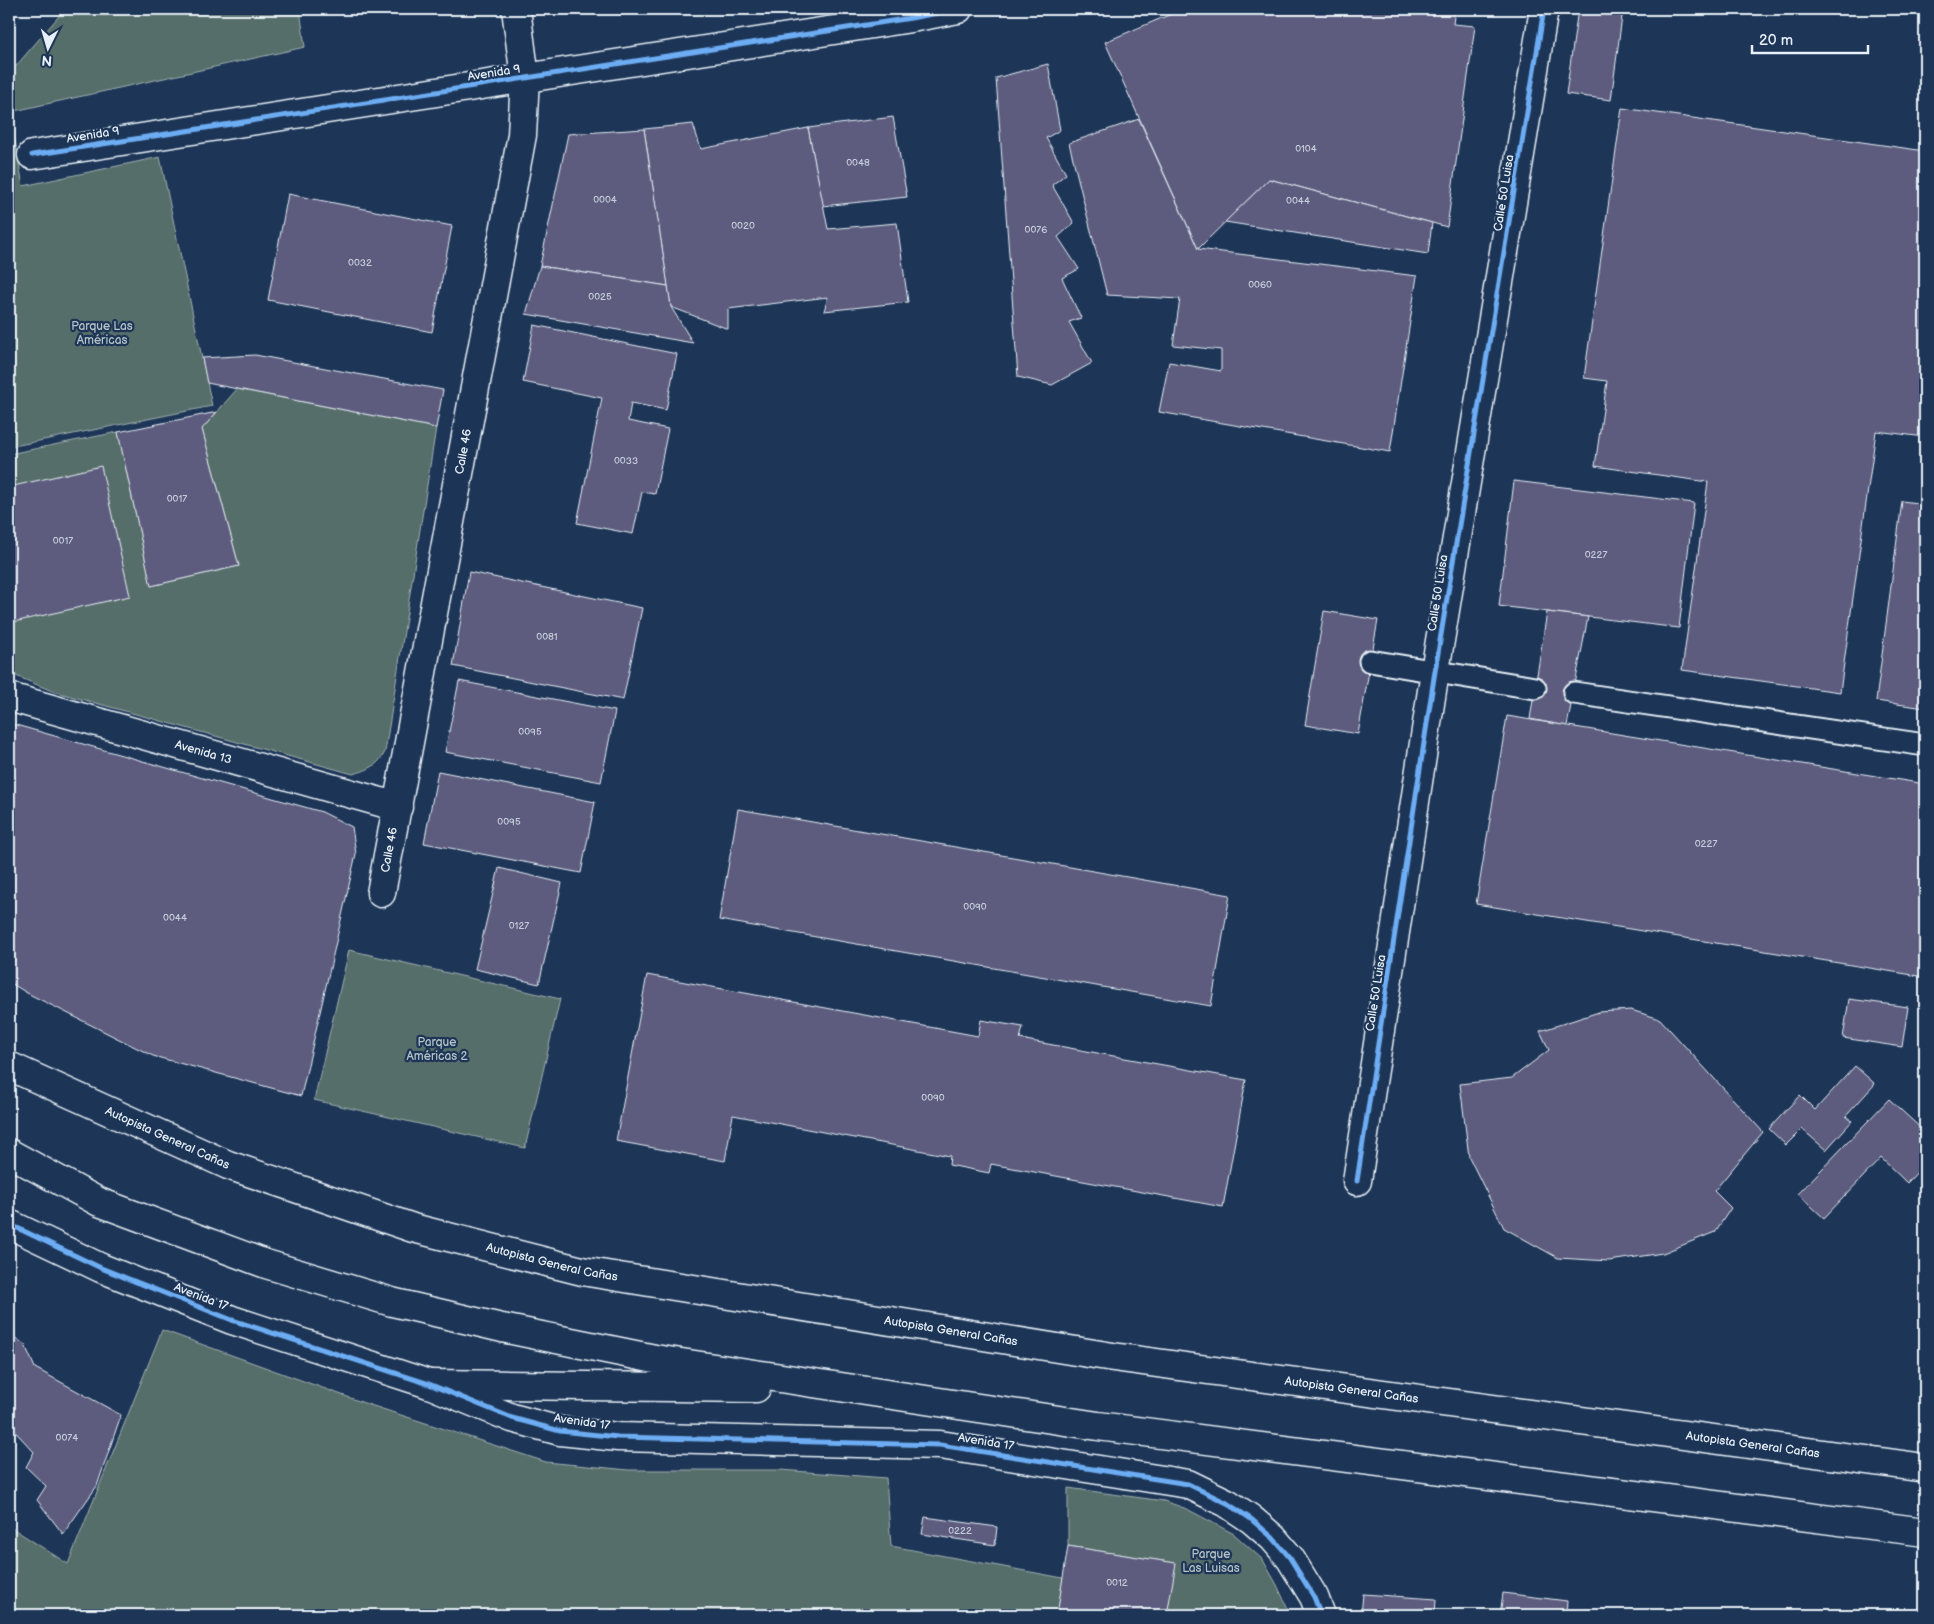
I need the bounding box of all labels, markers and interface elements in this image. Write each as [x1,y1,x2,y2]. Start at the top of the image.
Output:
north arrow [22,22,72,72]
scale bar [1752,22,1868,54]
text: 20 m [1759,31,1793,50]
text: N [41,52,53,69]
street label: Avenida 9 [467,61,521,85]
street label: Avenida 9 [66,123,120,147]
house number: 0104 [1295,143,1317,155]
street label: Calle 50 Luisa [1491,153,1517,232]
house number: 0048 [846,157,870,169]
house number: 0004 [593,194,617,206]
house number: 0044 [1286,195,1310,207]
house number: 0020 [731,220,755,232]
house number: 0076 [1025,224,1047,236]
house number: 0032 [348,257,372,269]
house number: 0060 [1248,279,1272,291]
house number: 0025 [588,291,612,303]
park label: Parque Las Américas [71,319,133,348]
street label: Calle 46 [452,428,475,475]
house number: 0033 [614,455,638,467]
house number: 0017 [167,493,187,505]
house number: 0017 [53,535,73,547]
house number: 0227 [1585,549,1607,561]
street label: Calle 50 Luisa [1425,553,1451,632]
house number: 0081 [536,631,558,643]
house number: 0095 [518,726,542,738]
street label: Avenida 13 [173,737,234,767]
house number: 0095 [497,816,521,828]
street label: Calle 46 [377,826,401,874]
house number: 0227 [1695,838,1717,850]
house number: 0090 [963,901,987,913]
house number: 0044 [163,912,187,924]
house number: 0127 [509,920,529,932]
street label: Calle 50 Luisa [1363,953,1389,1032]
park label: Parque Américas 2 [406,1035,468,1064]
house number: 0090 [921,1092,945,1104]
street label: Autopista General Cañas [103,1103,232,1172]
street label: Autopista General Cañas [485,1239,619,1284]
street label: Avenida 17 [172,1280,230,1314]
street label: Autopista General Cañas [883,1313,1019,1349]
street label: Autopista General Cañas [1284,1373,1420,1406]
street label: Avenida 17 [553,1411,611,1433]
street label: Autopista General Cañas [1685,1428,1821,1461]
street label: Avenida 17 [957,1430,1015,1454]
house number: 0074 [56,1432,78,1444]
house number: 0222 [948,1525,972,1537]
park label: Parque Las Luisas [1182,1547,1240,1576]
house number: 0012 [1106,1577,1128,1589]

